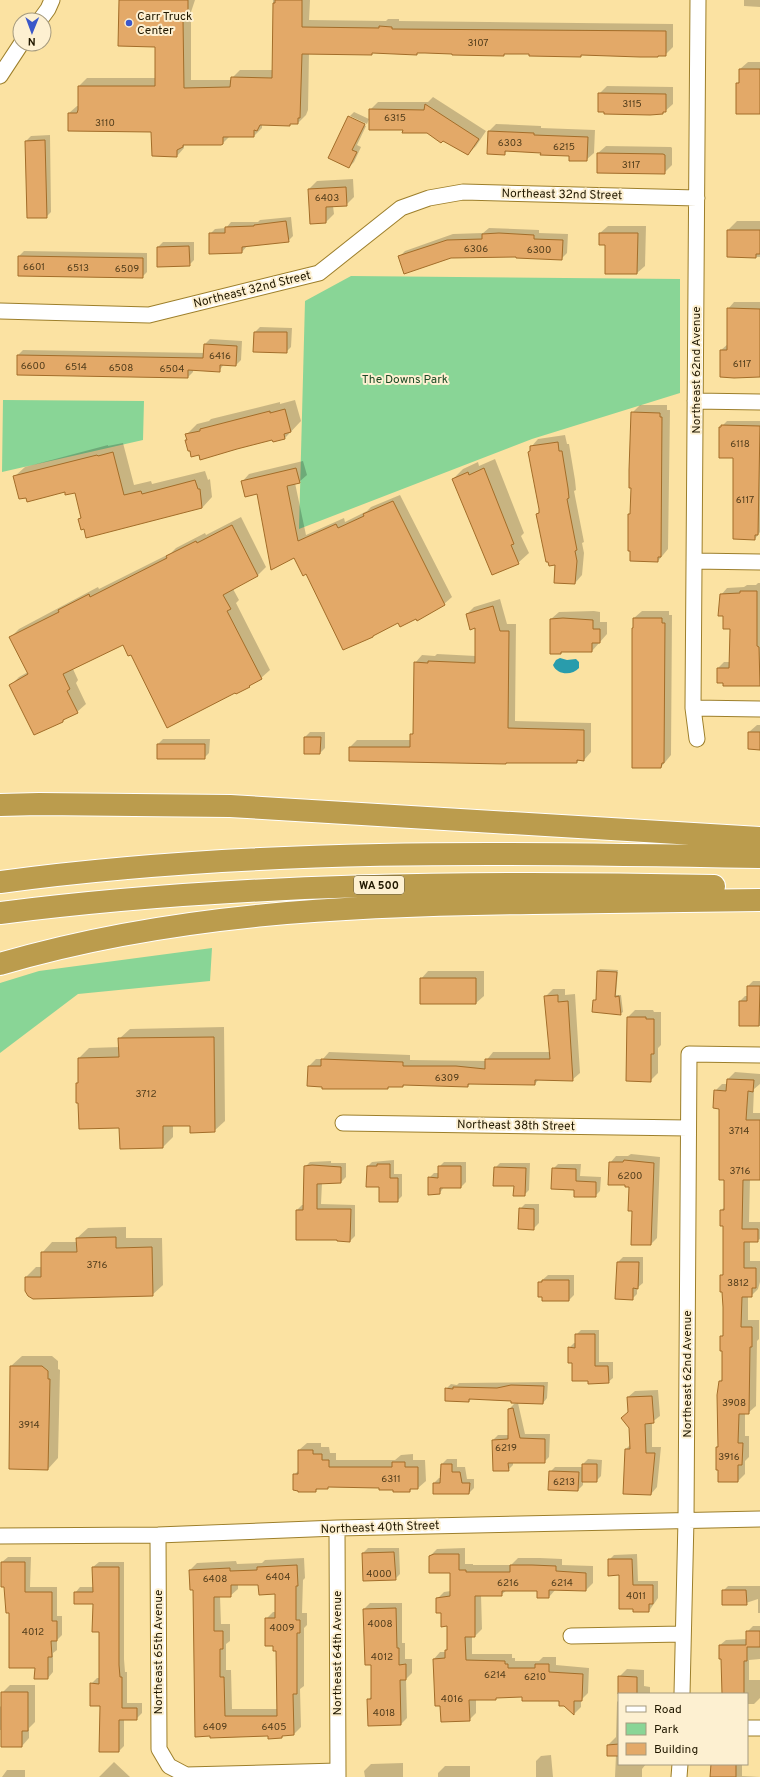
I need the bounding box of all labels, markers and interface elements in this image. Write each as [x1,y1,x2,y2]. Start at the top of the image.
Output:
place label: Carr Truck Center [137,9,192,39]
north arrow [12,12,52,52]
marker: Carr Truck Center [124,18,134,28]
text: N [28,34,36,48]
house number: 3107 [467,37,489,50]
house number: 3115 [622,98,642,111]
house number: 6315 [384,112,406,125]
house number: 3110 [95,117,115,130]
house number: 6303 [498,137,522,150]
house number: 6215 [553,141,575,154]
house number: 3117 [622,159,640,172]
street label: Northeast 32nd Street [502,186,622,204]
house number: 6403 [315,192,339,205]
house number: 6306 [464,243,488,256]
house number: 6300 [527,244,551,257]
house number: 6601 [23,261,45,274]
house number: 6513 [67,262,89,275]
house number: 6509 [115,263,139,276]
street label: Northeast 32nd Street [192,268,313,312]
street label: Northeast 62nd Avenue [689,306,705,434]
house number: 6416 [209,350,231,363]
house number: 6117 [733,358,751,371]
house number: 6600 [21,360,45,373]
house number: 6514 [65,361,87,374]
house number: 6508 [109,362,133,375]
house number: 6504 [160,363,184,376]
park label: The Downs Park [362,372,448,388]
house number: 6118 [730,438,750,451]
house number: 6117 [736,494,754,507]
road number: WA 500 [354,876,404,894]
house number: 6309 [435,1072,459,1085]
house number: 3712 [135,1088,157,1101]
street label: Northeast 38th Street [457,1117,575,1135]
house number: 3714 [728,1125,750,1138]
house number: 3716 [729,1165,751,1178]
house number: 6200 [618,1170,642,1183]
house number: 3716 [86,1259,108,1272]
house number: 3812 [727,1277,749,1290]
street label: Northeast 62nd Avenue [680,1310,696,1438]
house number: 3908 [722,1397,746,1410]
house number: 3914 [18,1419,40,1432]
house number: 6219 [495,1442,517,1455]
house number: 3916 [718,1451,740,1464]
house number: 6311 [381,1473,401,1486]
house number: 6213 [553,1476,575,1489]
street label: Northeast 40th Street [320,1518,440,1538]
house number: 4000 [366,1568,392,1581]
house number: 6404 [266,1571,290,1584]
house number: 6408 [203,1573,227,1586]
house number: 6216 [497,1577,519,1590]
house number: 6214 [551,1577,573,1590]
street label: Northeast 65th Avenue [151,1590,167,1714]
house number: 4011 [626,1590,646,1603]
street label: Northeast 64th Avenue [330,1591,346,1715]
house number: 4008 [367,1618,393,1631]
house number: 4009 [270,1622,294,1635]
house number: 4012 [22,1626,44,1639]
house number: 4012 [371,1651,393,1664]
house number: 6214 [484,1669,506,1682]
house number: 6210 [524,1671,546,1684]
house number: 4016 [441,1693,463,1706]
legend [618,1693,748,1765]
text: Road [654,1702,682,1718]
house number: 4018 [373,1707,395,1720]
house number: 6409 [203,1721,227,1734]
house number: 6405 [262,1721,286,1734]
text: Park [654,1722,679,1738]
text: Building [654,1742,698,1758]

